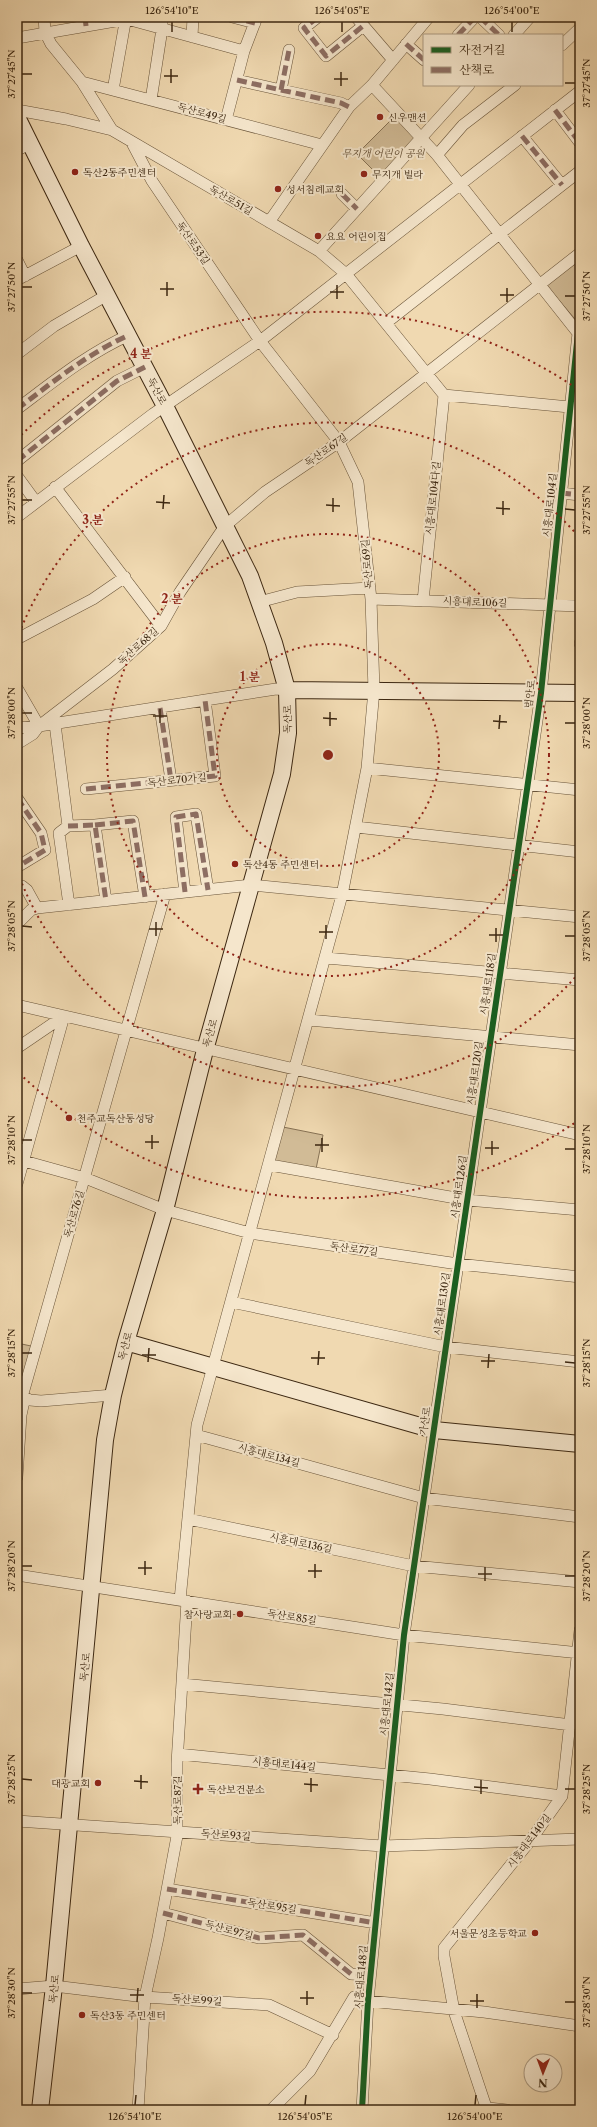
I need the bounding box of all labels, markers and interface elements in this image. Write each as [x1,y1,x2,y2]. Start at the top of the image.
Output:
text: 126°54'10"E [145,4,199,17]
text: 126°54'05"E [315,4,369,17]
text: 126°54'00"E [484,4,540,17]
legend [423,34,563,86]
text: 자전거길 [459,42,505,57]
text: 37°27'45"N [5,49,18,99]
text: 37°27'45"N [580,58,593,108]
text: 산책로 [459,62,494,77]
street label: 독산로49길 [176,100,228,126]
place label: 신우맨션 [388,111,427,124]
marker: 신우맨션 [375,112,385,122]
park label: 무지개 어린이 공원 [342,147,426,160]
place label: 독산2동주민센터 [83,166,156,179]
marker: 독산2동주민센터 [70,167,80,177]
place label: 무지개 빌라 [372,168,423,181]
marker: 무지개 빌라 [359,169,369,179]
street label: 독산로51길 [207,182,255,218]
place label: 성서침례교회 [286,183,344,196]
marker: 성서침례교회 [273,184,283,194]
street label: 독산로53길 [173,219,213,267]
place label: 요요 어린이집 [326,230,387,243]
marker: 요요 어린이집 [313,231,323,241]
text: 37°27'50"N [5,262,18,312]
text: 37°27'50"N [580,271,593,321]
text: 4 분 [130,346,152,361]
street label: 독산로 [144,375,170,407]
street label: 독산로67길 [302,431,350,469]
street label: 시흥대로104다길 [423,460,443,536]
street label: 시흥대로104길 [540,472,560,538]
text: 37°27'55"N [5,475,18,525]
text: 37°27'55"N [580,485,593,535]
text: 3 분 [82,512,104,527]
street label: 독산로69길 [358,538,376,590]
text: 2 분 [161,591,183,606]
street label: 시흥대로106길 [442,594,508,610]
street label: 독산로68길 [115,624,161,668]
text: 1 분 [240,669,260,684]
street label: 범안로 [522,678,538,709]
text: 37°28'00"N [5,687,18,739]
text: 37°28'00"N [580,697,593,749]
street label: 독산로 [281,704,294,733]
centre of rings [321,748,335,762]
street label: 독산로70가길 [147,770,207,790]
place label: 독산4동 주민센터 [243,858,319,871]
marker: 독산4동 주민센터 [230,859,240,869]
text: 37°28'05"N [5,900,18,952]
text: 37°28'05"N [580,910,593,962]
street label: 시흥대로118길 [477,952,499,1016]
street label: 독산로 [200,1017,220,1049]
street label: 시흥대로120길 [464,1040,486,1106]
place label: 천주교독산동성당 [77,1112,155,1125]
marker: 천주교독산동성당 [64,1113,74,1123]
text: 37°28'10"N [5,1115,18,1165]
text: 37°28'10"N [580,1124,593,1174]
street label: 시흥대로126길 [448,1154,470,1220]
street label: 독산로76길 [61,1189,87,1239]
street label: 독산로77길 [329,1239,379,1259]
street label: 시흥대로130길 [431,1271,453,1337]
text: 37°28'15"N [5,1328,18,1378]
street label: 독산로 [115,1330,135,1362]
text: 37°28'15"N [580,1338,593,1388]
street label: 가산로 [417,1405,434,1436]
street label: 시흥대로134길 [237,1440,301,1470]
street label: 시흥대로136길 [268,1530,334,1556]
text: 37°28'20"N [5,1540,18,1592]
text: 37°28'20"N [580,1550,593,1602]
street label: 독산로85길 [266,1607,318,1627]
place label: 참사랑교회 [184,1608,232,1621]
marker: 참사랑교회 [235,1609,245,1619]
street label: 독산로 [77,1652,93,1682]
street label: 시흥대로142길 [377,1671,397,1737]
text: 37°28'25"N [5,1754,18,1804]
street label: 시흥대로144길 [251,1754,317,1774]
text: 37°28'25"N [580,1764,593,1814]
street label: 독산로87길 [171,1775,184,1825]
place label: 대광교회 [51,1777,90,1790]
marker: 대광교회 [93,1778,103,1788]
marker: 독산보건분소 [192,1783,204,1795]
place label: 독산보건분소 [207,1783,265,1796]
street label: 시흥대로140길 [504,1811,554,1871]
street label: 독산로93길 [201,1827,251,1843]
street label: 독산로95길 [246,1896,298,1916]
street label: 독산로97길 [203,1917,255,1943]
place label: 서울문성초등학교 [450,1927,527,1940]
marker: 서울문성초등학교 [530,1928,540,1938]
street label: 시흥대로148길 [352,1944,370,2010]
text: 37°28'30"N [5,1967,18,2019]
street label: 독산로 [46,1974,62,2004]
text: 37°28'30"N [580,1976,593,2028]
street label: 독산로99길 [171,1992,223,2008]
place label: 독산3동 주민센터 [90,2009,166,2022]
marker: 독산3동 주민센터 [77,2010,87,2020]
north arrow [523,2053,563,2093]
text: N [537,2076,548,2090]
text: 126°54'10"E [108,2110,162,2123]
text: 126°54'05"E [278,2110,332,2123]
text: 126°54'00"E [447,2110,503,2123]

